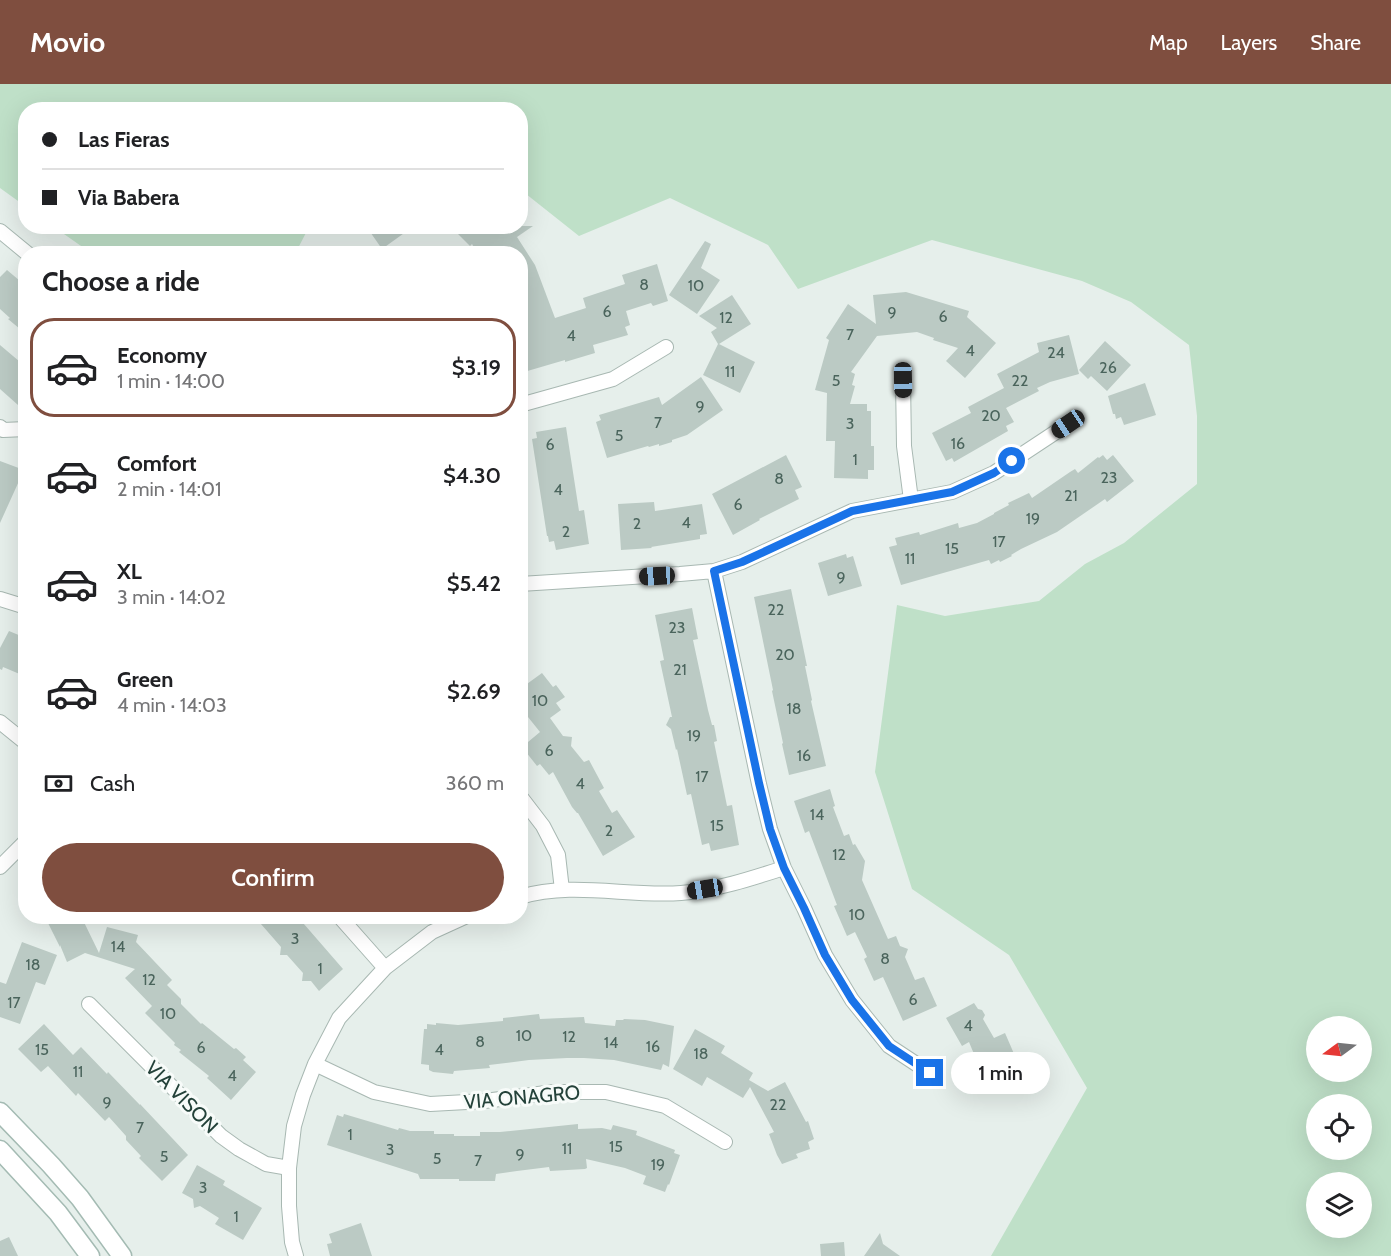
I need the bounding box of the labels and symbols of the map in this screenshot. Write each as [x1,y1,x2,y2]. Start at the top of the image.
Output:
house number: 8 [639,275,649,294]
house number: 10 [688,276,704,295]
house number: 6 [602,302,612,321]
house number: 9 [887,303,897,322]
house number: 6 [938,307,948,326]
house number: 12 [719,308,733,327]
house number: 7 [846,325,854,344]
house number: 4 [566,326,576,345]
house number: 4 [965,341,975,360]
house number: 24 [1047,343,1065,362]
house number: 26 [1099,358,1117,377]
house number: 11 [725,362,735,381]
car [894,362,912,398]
house number: 5 [832,371,840,390]
house number: 22 [1012,371,1028,390]
house number: 9 [695,397,705,416]
house number: 20 [981,406,1001,425]
car [1048,406,1088,442]
house number: 7 [654,413,662,432]
house number: 3 [846,414,854,433]
house number: 5 [615,426,623,445]
house number: 16 [951,434,965,453]
house number: 6 [545,435,555,454]
route start [998,447,1025,474]
house number: 1 [852,450,858,469]
house number: 23 [1100,468,1118,487]
house number: 8 [774,469,784,488]
house number: 4 [553,480,563,499]
house number: 21 [1064,486,1078,505]
house number: 6 [733,495,743,514]
house number: 19 [1026,509,1040,528]
house number: 4 [681,513,691,532]
house number: 2 [633,514,641,533]
house number: 2 [562,522,570,541]
house number: 17 [992,532,1006,551]
house number: 15 [945,539,959,558]
house number: 11 [905,549,915,568]
car [639,566,675,586]
house number: 9 [836,568,846,587]
house number: 22 [768,600,784,619]
house number: 23 [668,618,686,637]
house number: 20 [775,645,795,664]
house number: 21 [673,660,687,679]
house number: 10 [532,691,548,710]
house number: 18 [787,699,801,718]
house number: 19 [687,726,701,745]
house number: 6 [544,741,554,760]
house number: 16 [797,746,811,765]
house number: 17 [695,767,709,786]
house number: 4 [575,774,585,793]
house number: 14 [810,805,824,824]
house number: 15 [710,816,724,835]
house number: 2 [605,821,613,840]
house number: 12 [832,845,846,864]
car [686,877,724,901]
house number: 10 [849,905,865,924]
house number: 3 [291,929,299,948]
house number: 14 [111,937,125,956]
house number: 8 [880,949,890,968]
house number: 18 [26,955,40,974]
house number: 1 [317,959,323,978]
house number: 12 [142,970,156,989]
house number: 6 [908,990,918,1009]
house number: 17 [7,993,21,1012]
house number: 10 [160,1004,176,1023]
house number: 4 [963,1016,973,1035]
north arrow [1306,1016,1372,1082]
house number: 10 [516,1026,532,1045]
house number: 12 [562,1027,576,1046]
house number: 8 [475,1032,485,1051]
house number: 14 [604,1033,618,1052]
house number: 16 [646,1037,660,1056]
house number: 6 [196,1038,206,1057]
house number: 15 [35,1040,49,1059]
house number: 4 [434,1040,444,1059]
house number: 18 [694,1044,708,1063]
callout: 1 min [951,1052,1050,1094]
street label: VIA VISON [141,1056,223,1138]
route end [916,1059,943,1086]
house number: 11 [73,1062,83,1081]
house number: 4 [227,1066,237,1085]
street label: VIA ONAGRO [463,1080,581,1114]
house number: 9 [102,1093,112,1112]
house number: 22 [770,1095,786,1114]
house number: 7 [136,1118,144,1137]
house number: 1 [347,1125,353,1144]
house number: 15 [609,1137,623,1156]
house number: 11 [562,1139,572,1158]
house number: 3 [386,1140,394,1159]
house number: 9 [515,1145,525,1164]
house number: 5 [160,1147,168,1166]
house number: 5 [433,1149,441,1168]
house number: 7 [474,1151,482,1170]
house number: 19 [651,1155,665,1174]
house number: 3 [199,1178,207,1197]
house number: 1 [233,1207,239,1226]

